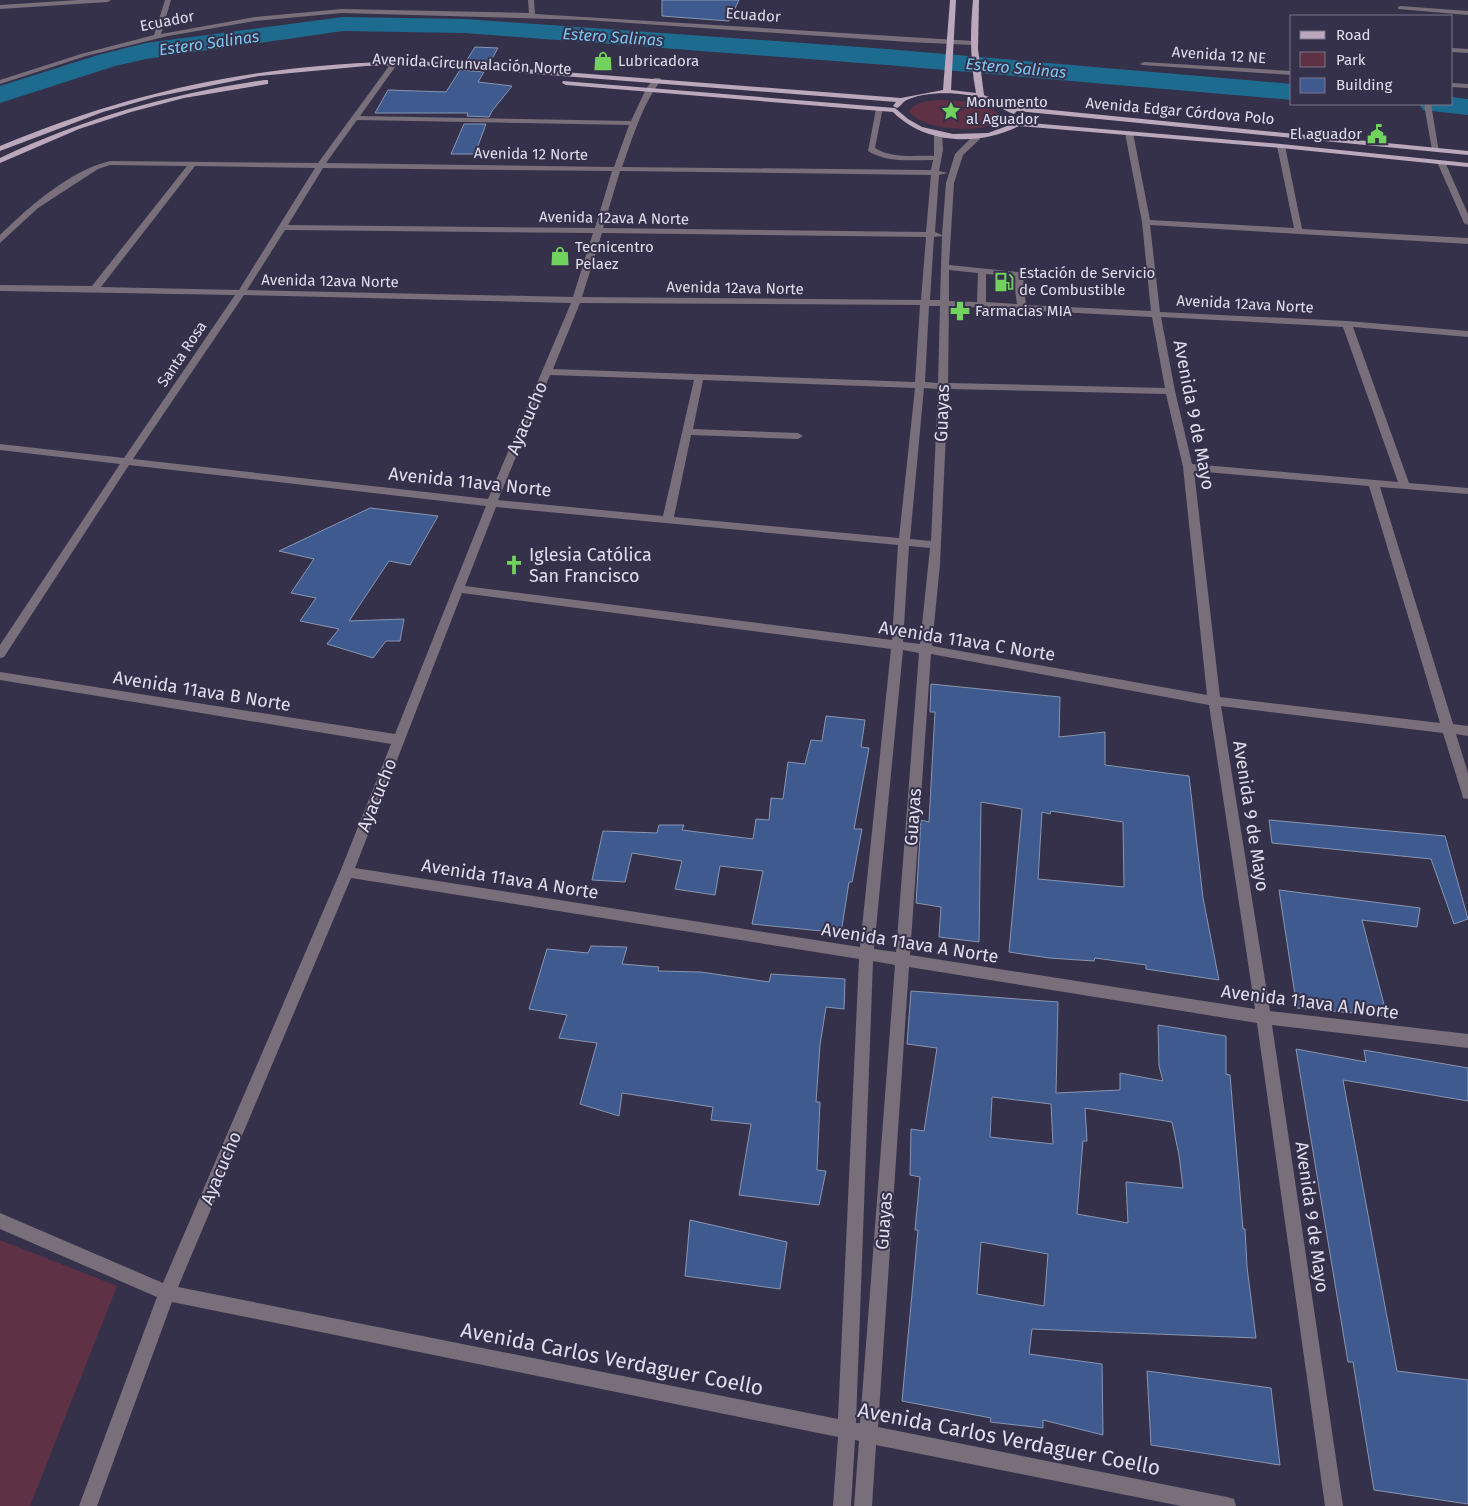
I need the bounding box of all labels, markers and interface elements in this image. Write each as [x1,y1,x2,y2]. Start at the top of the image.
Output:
street label: Ecuador [725,4,781,26]
street label: Ecuador [138,7,196,35]
legend [1290,15,1453,105]
water label: Estero Salinas [562,24,664,50]
text: Road [1336,26,1371,44]
water label: Estero Salinas [158,27,260,59]
street label: Avenida 12 NE [1171,43,1267,67]
street label: Avenida Circunvalación Norte [372,50,572,78]
shop icon: Lubricadora [592,50,614,72]
text: Park [1336,51,1366,69]
place label: Lubricadora [618,52,699,70]
water label: Estero Salinas [965,54,1067,82]
text: Building [1336,76,1392,94]
place label: Monumento al Aguador [966,93,1048,128]
street label: Avenida Edgar Córdova Polo [1085,94,1275,128]
place icon: Monumento al Aguador [940,100,962,122]
public building icon: El aguador [1366,123,1388,145]
place label: El aguador [1290,125,1362,143]
street label: Avenida 12 Norte [474,144,588,164]
street label: Avenida 12ava A Norte [539,208,689,228]
place label: Tecnicentro Pelaez [575,238,654,273]
shop icon: Tecnicentro Pelaez [549,245,571,267]
place label: Estación de Servicio de Combustible [1019,264,1155,299]
street label: Avenida 12ava Norte [261,271,399,291]
fuel station icon: Estación de Servicio de Combustible [993,271,1015,293]
street label: Avenida 12ava Norte [666,278,804,298]
street label: Avenida 12ava Norte [1176,291,1314,317]
pharmacy icon: Farmacias MIA [949,300,971,322]
place label: Farmacias MIA [975,302,1072,320]
street label: Santa Rosa [154,318,210,390]
street label: Avenida 9 de Mayo [1169,338,1219,492]
street label: Ayacucho [502,378,552,458]
street label: Guayas [930,384,954,442]
street label: Avenida 11ava Norte [387,463,553,501]
place label: Iglesia Católica San Francisco [529,544,652,587]
church icon: Iglesia Católica San Francisco [503,554,525,576]
street label: Avenida 11ava C Norte [877,616,1057,666]
street label: Avenida 11ava B Norte [112,666,292,716]
street label: Avenida 9 de Mayo [1228,739,1274,893]
street label: Ayacucho [352,755,402,835]
street label: Guayas [900,787,926,847]
street label: Avenida 11ava A Norte [420,854,600,904]
street label: Avenida 11ava A Norte [820,918,1000,968]
street label: Avenida 11ava A Norte [1220,980,1400,1024]
street label: Ayacucho [196,1128,246,1208]
street label: Avenida 9 de Mayo [1291,1140,1333,1294]
street label: Guayas [871,1191,897,1251]
street label: Avenida Carlos Verdaguer Coello [459,1317,765,1401]
street label: Avenida Carlos Verdaguer Coello [856,1397,1162,1481]

